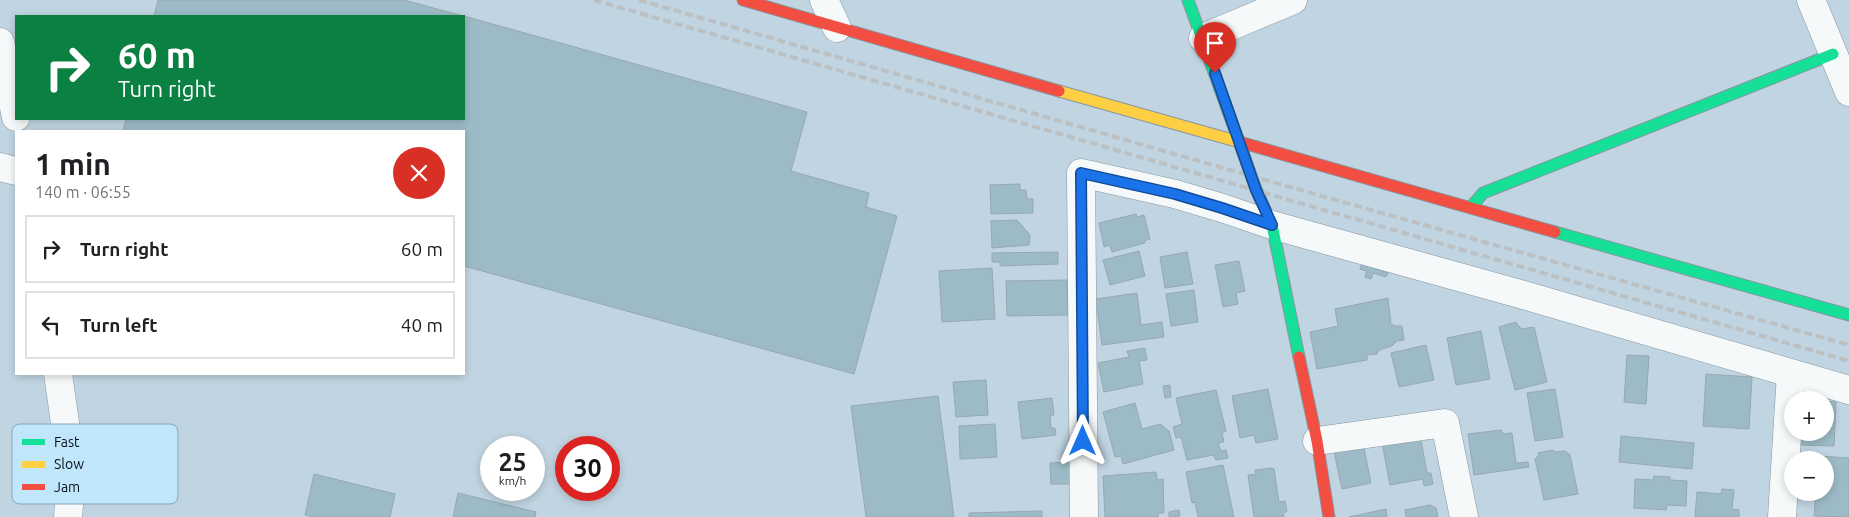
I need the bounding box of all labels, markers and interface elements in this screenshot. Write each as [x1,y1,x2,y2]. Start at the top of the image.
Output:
pin [1194,22,1236,73]
icon: arrive [1201,29,1229,57]
icon: right [35,35,100,100]
text: 60 m [118,35,196,75]
text: Turn right [118,76,216,101]
text: 1 min [35,147,111,181]
button: close [393,147,445,199]
text: 140 m · 06:55 [35,183,131,201]
icon: right [37,235,65,263]
text: Turn right [80,238,168,260]
text: 60 m [401,238,443,260]
icon: left [37,311,65,339]
text: Turn left [80,314,158,336]
text: 40 m [401,314,443,336]
map controls [1784,391,1834,501]
button: + [1784,391,1834,441]
position arrow [1056,414,1108,466]
legend [12,424,178,504]
text: Fast [54,434,80,450]
speed limit sign: 30 [555,436,620,501]
text: 25 [498,448,527,476]
button: − [1784,451,1834,501]
text: Slow [54,456,84,472]
text: km/h [499,474,526,487]
text: Jam [54,479,80,495]

